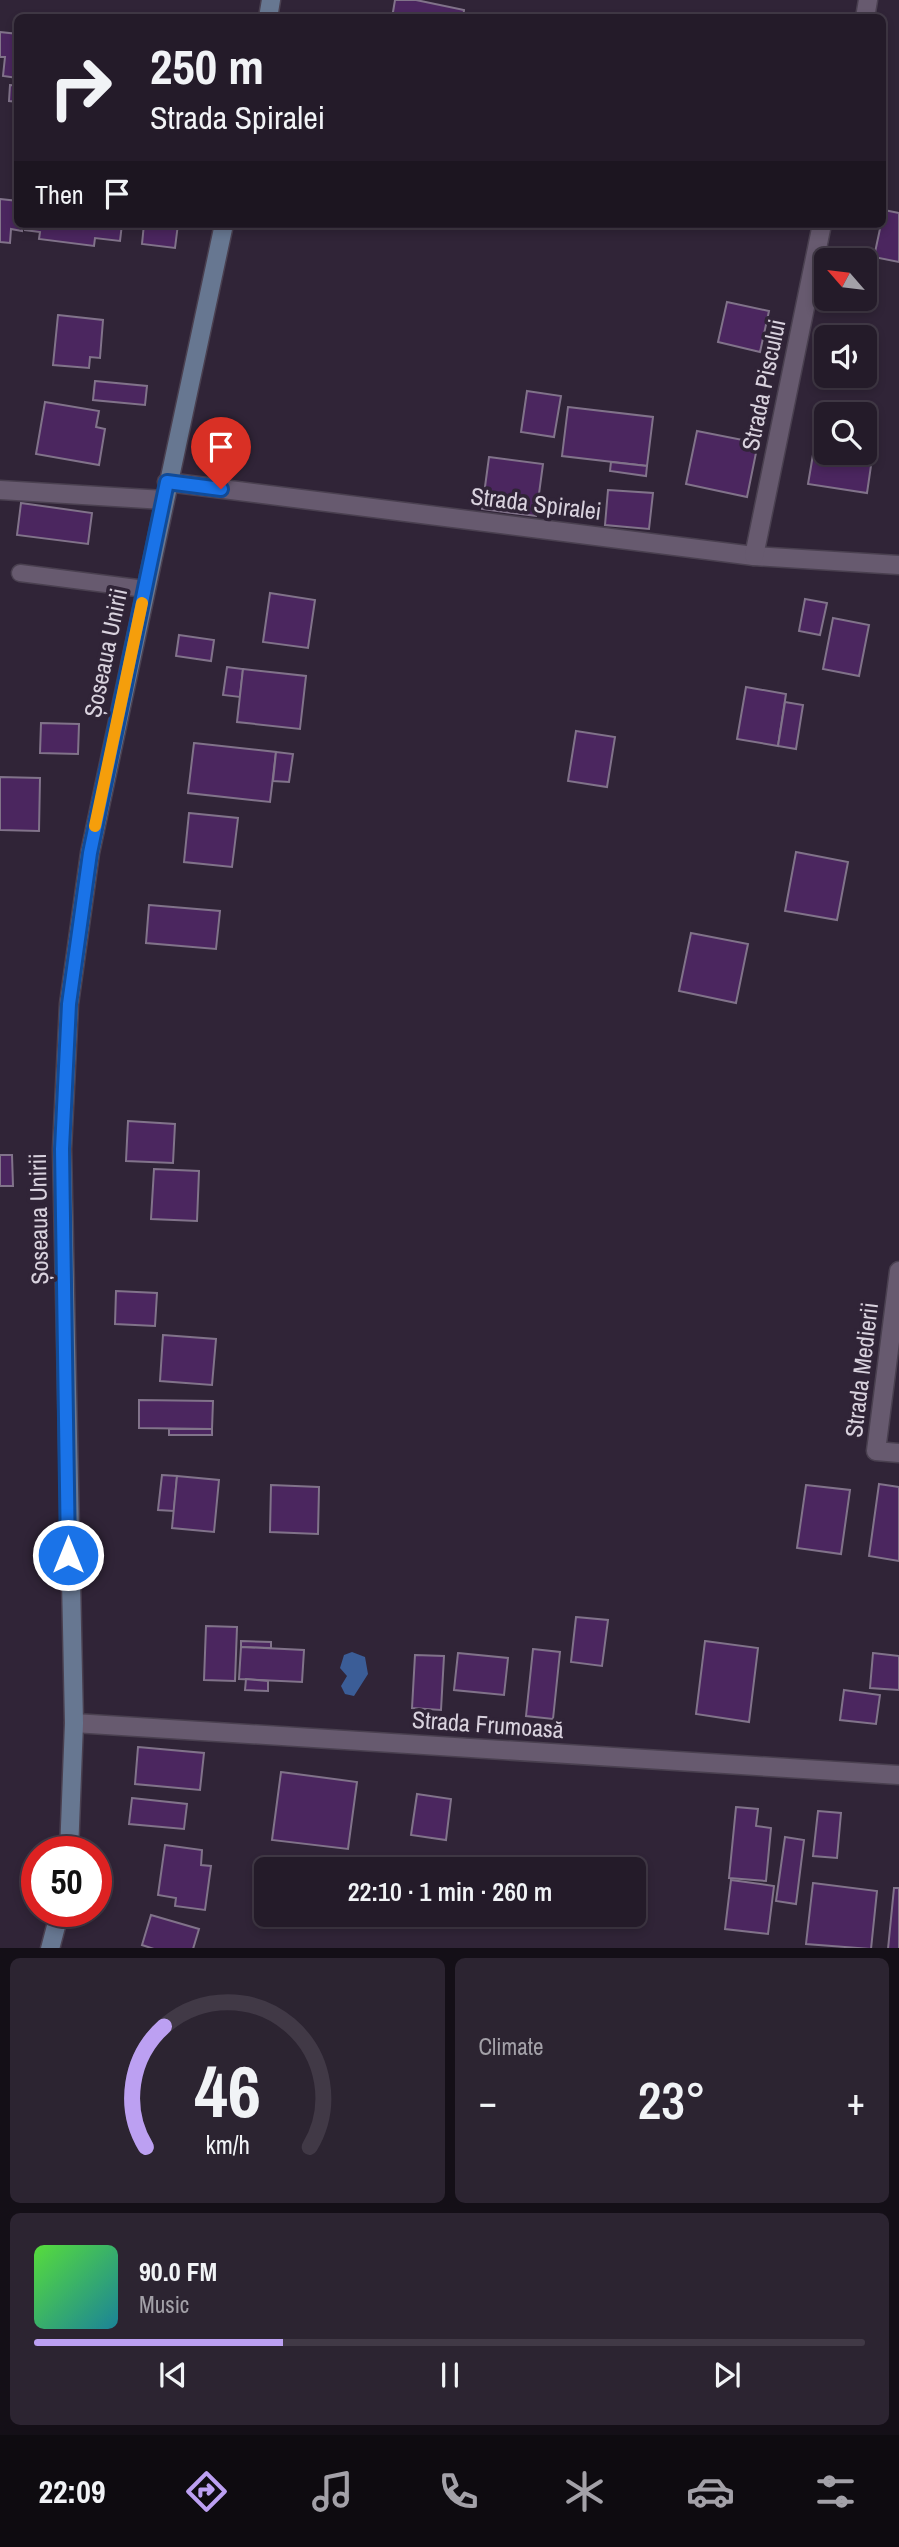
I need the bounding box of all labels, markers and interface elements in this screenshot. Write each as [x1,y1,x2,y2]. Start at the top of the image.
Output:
text: 250 m [150,33,264,99]
icon: right [35,42,126,133]
text: Strada Spiralei [150,96,325,139]
icon: arrive [98,175,136,213]
text: Then [35,177,84,212]
north arrow [814,248,877,312]
map controls [814,248,877,465]
street label: Strada Piscului [733,316,793,453]
button: sound [814,325,877,388]
button: search [814,402,877,465]
pin [191,417,251,489]
icon: arrive [202,428,240,466]
street label: Strada Spiralei [469,479,603,527]
street label: Șoseaua Unirii [76,585,134,720]
street label: Șoseaua Unirii [21,1153,55,1285]
street label: Strada Medierii [837,1301,885,1439]
position arrow [31,1518,105,1592]
street label: Strada Frumoasă [411,1703,565,1745]
speed limit sign: 50 [21,1836,112,1927]
text: 22:10 · 1 min · 260 m [348,1874,552,1909]
text: Climate [479,2031,543,2062]
text: 46 [194,2042,260,2140]
text: 23° [638,2065,706,2135]
text: − [479,2076,497,2127]
text: + [847,2076,865,2127]
text: km/h [205,2127,249,2161]
text: 90.0 FM [139,2254,217,2289]
text: Music [139,2289,189,2320]
icon: previous [154,2356,192,2394]
icon: pause [431,2356,469,2394]
icon: next [708,2356,746,2394]
icon: directions [182,2467,231,2516]
icon: music [308,2467,357,2516]
icon: phone [434,2467,483,2516]
icon: climate [560,2467,609,2516]
icon: car [686,2467,735,2516]
icon: filters [811,2467,860,2516]
text: 22:09 [38,2470,106,2513]

